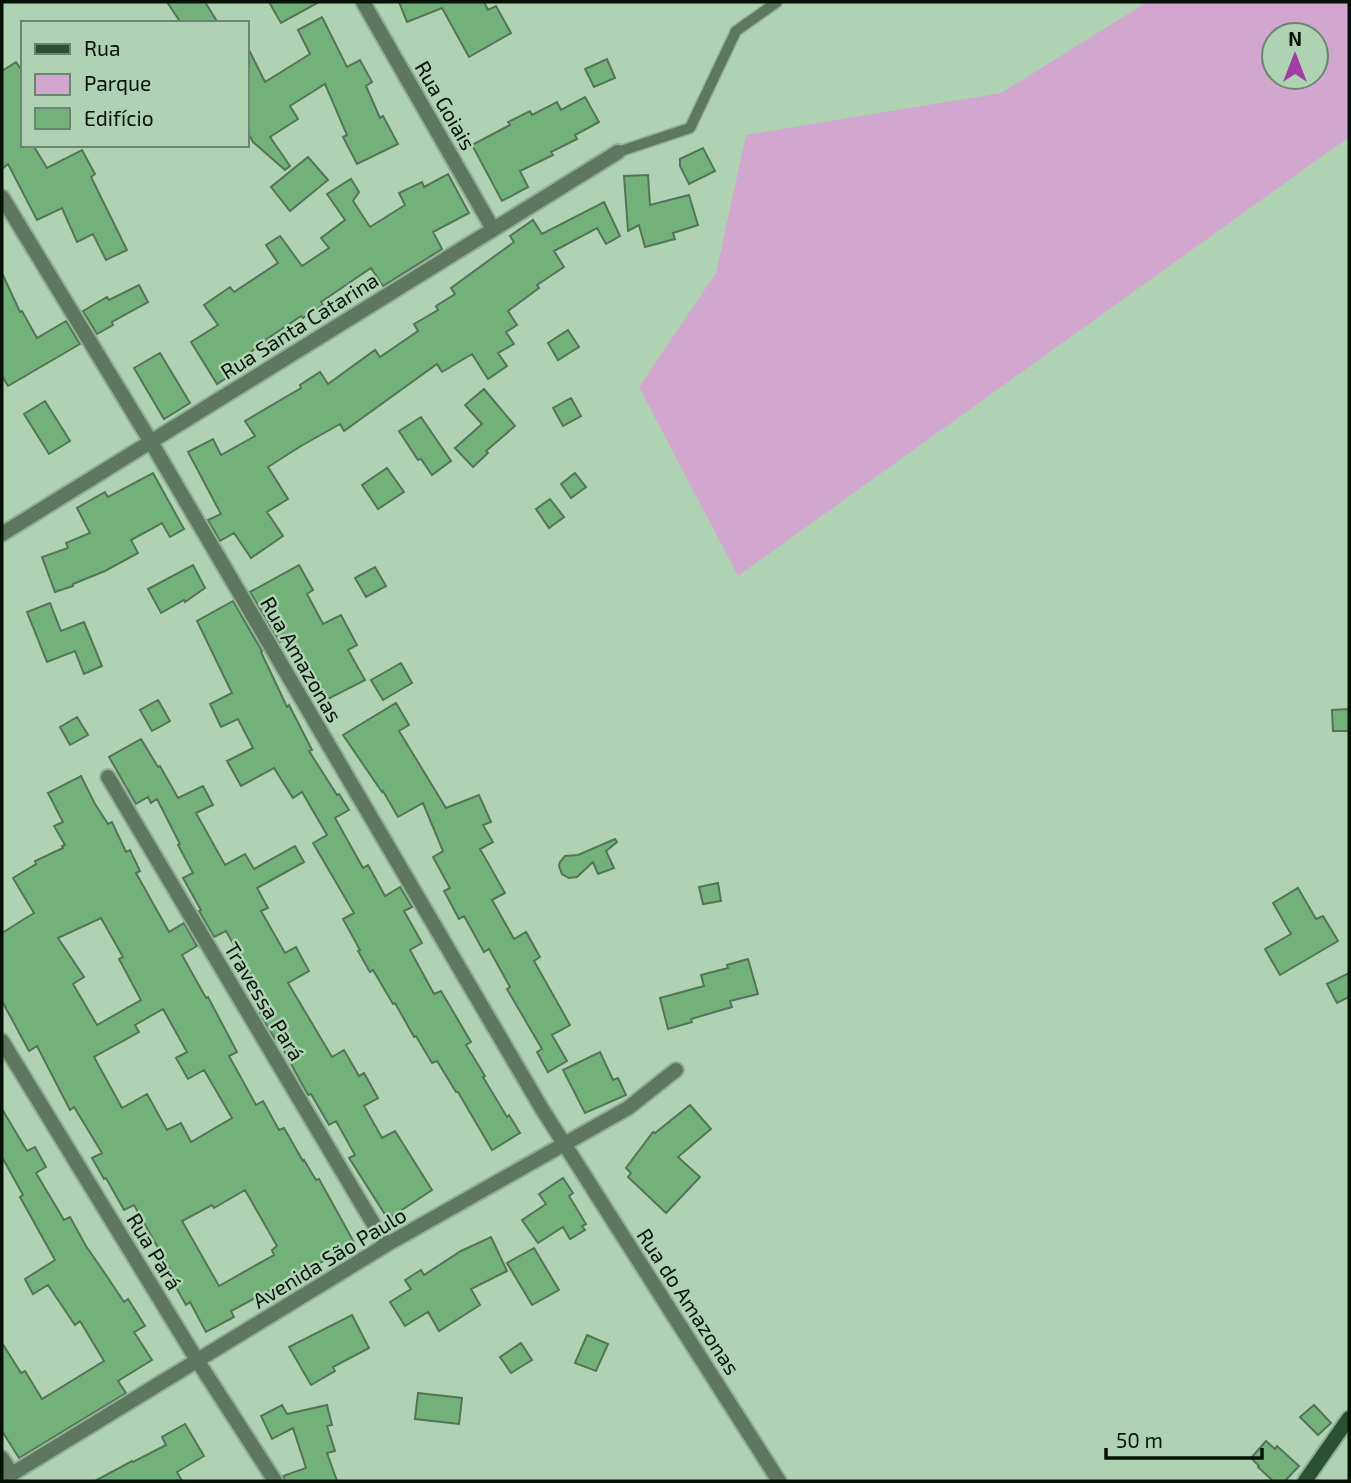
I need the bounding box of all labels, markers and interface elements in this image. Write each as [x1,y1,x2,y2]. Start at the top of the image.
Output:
legend [21,21,248,147]
north arrow [1260,21,1330,91]
text: N [1288,27,1302,50]
text: Rua [84,35,120,60]
street label: Rua Goiais [410,56,482,154]
text: Parque [84,70,151,95]
text: Edifício [84,105,154,130]
street label: Rua Santa Catarina [216,266,382,384]
street label: Rua Amazonas [256,592,348,726]
street label: Travessa Pará [220,937,310,1065]
street label: Avenida São Paulo [248,1201,410,1313]
street label: Rua Pará [122,1208,188,1294]
street label: Rua do Amazonas [632,1223,746,1379]
scale bar [1106,1416,1262,1460]
text: 50 m [1116,1427,1163,1452]

